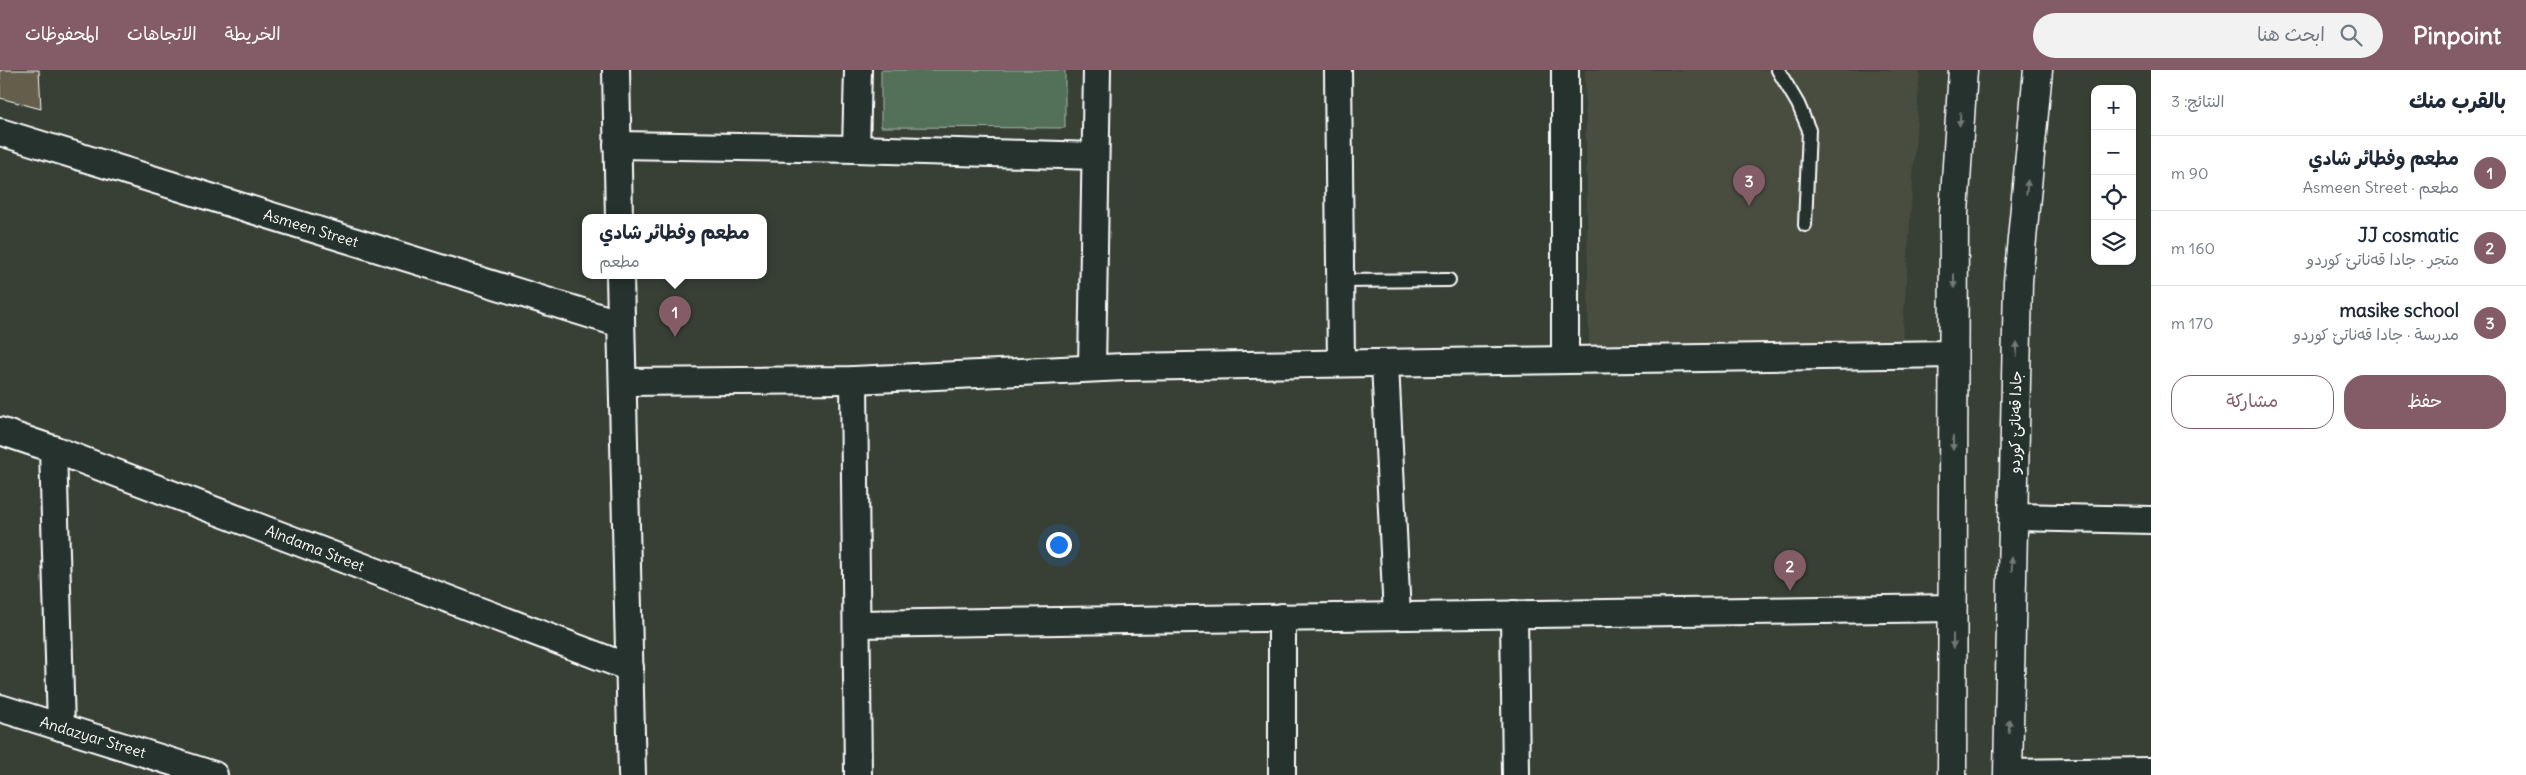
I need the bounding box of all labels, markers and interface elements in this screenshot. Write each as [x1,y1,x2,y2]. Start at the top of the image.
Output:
search box [2033,13,2383,58]
text: Pinpoint [2413,20,2501,50]
icon: search [2337,21,2365,49]
text: المحفوظات [25,22,99,45]
text: الاتجاهات [127,22,197,45]
text: الخريطة [225,22,281,45]
text: ابحث هنا [2257,22,2325,46]
map controls [2091,85,2136,265]
button: + [2091,85,2136,130]
text: بالقرب منك [2409,87,2506,114]
text: النتائج: 3 [2171,91,2224,111]
one-way arrow [1956,111,1964,127]
button: − [2091,130,2136,175]
text: مطعم وفطائر شادي [2309,146,2459,170]
text: 90 m [2171,163,2209,183]
text: 1 [2487,163,2493,183]
pin: 3 [1733,165,1765,206]
button: locate [2091,175,2136,220]
text: مطعم · Asmeen Street [2303,177,2459,197]
one-way arrow [2023,178,2031,194]
street label: Asmeen Street [261,205,361,251]
popup [582,214,767,279]
text: مطعم وفطائر شادي [599,220,750,244]
button: layers [2091,220,2136,265]
text: JJ cosmatic [2358,223,2459,247]
text: 160 m [2171,238,2215,258]
text: 2 [2486,238,2494,258]
text: متجر · جادا قەناتێ کوردو [2307,249,2459,269]
text: مطعم [599,251,640,271]
one-way arrow [1950,273,1958,289]
pin: 1 [659,296,691,337]
text: masike school [2339,298,2459,322]
text: 170 m [2171,313,2214,333]
text: 3 [2485,313,2495,333]
text: مدرسة · جادا قەناتێ کوردو [2293,324,2459,344]
one-way arrow [2013,341,2021,357]
street label: جادا قەناتێ کوردو [2005,370,2026,475]
button: مشاركة [2171,375,2334,429]
button: حفظ [2344,375,2506,429]
one-way arrow [1949,436,1957,452]
street label: Alndama Street [263,520,367,576]
your location [1046,532,1072,558]
pin: 2 [1774,550,1806,591]
one-way arrow [2008,556,2016,572]
one-way arrow [1948,633,1956,649]
street label: Andazyar Street [38,712,148,762]
one-way arrow [2005,718,2013,734]

